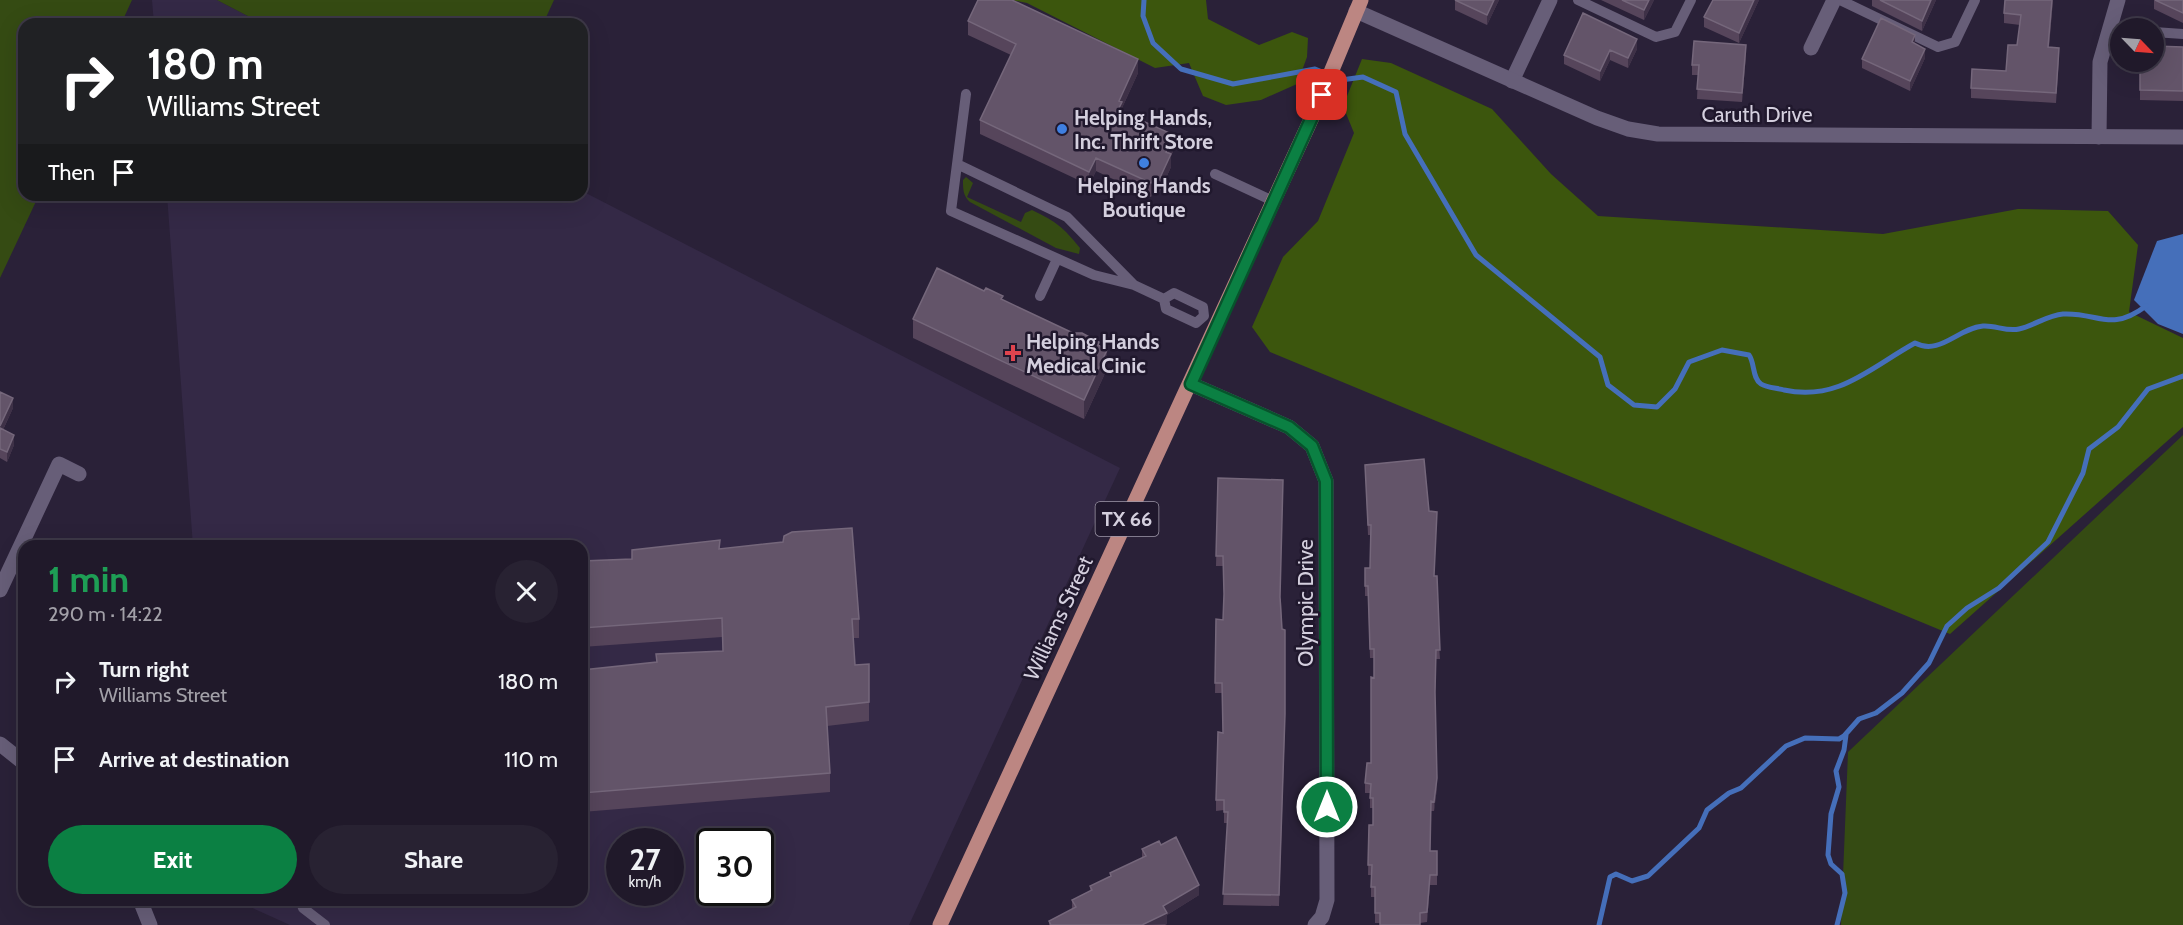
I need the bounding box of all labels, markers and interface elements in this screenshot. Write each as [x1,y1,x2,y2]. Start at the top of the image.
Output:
north arrow [2110,18,2164,72]
map controls [2110,18,2164,72]
text: 180 m [147,38,263,90]
icon: right [48,42,126,120]
pin [1296,69,1347,120]
icon: arrive [1305,78,1338,111]
text: Williams Street [147,90,320,123]
street label: Caruth Drive [1702,102,1813,127]
place label: Helping Hands, Inc. Thrift Store [1074,105,1213,154]
marker: Helping Hands, Inc. Thrift Store [1055,122,1069,136]
icon: arrive [107,156,140,189]
marker: Helping Hands Boutique [1137,156,1151,170]
text: Then [48,159,95,186]
place label: Helping Hands Boutique [1077,173,1211,222]
place label: Helping Hands Medical Cinic [1026,329,1159,378]
marker: Helping Hands Medical Cinic [1004,344,1022,362]
road number: TX 66 [1096,502,1158,536]
street label: Olympic Drive [1293,539,1318,667]
street label: Williams Street [1018,552,1098,684]
text: 1 min [48,557,129,601]
button: close [495,560,558,623]
text: 290 m · 14:22 [48,602,163,626]
text: Turn right [99,656,189,683]
icon: right [48,665,81,698]
text: 180 m [498,668,558,695]
text: Williams Street [99,683,227,707]
icon: arrive [48,743,81,776]
text: Arrive at destination [99,746,289,773]
text: 110 m [504,746,558,773]
position arrow [1295,775,1359,839]
button: Exit [48,825,297,894]
button: Share [309,825,558,894]
speed limit sign: 30 [696,828,774,906]
text: 27 [629,841,661,878]
text: km/h [629,873,661,891]

